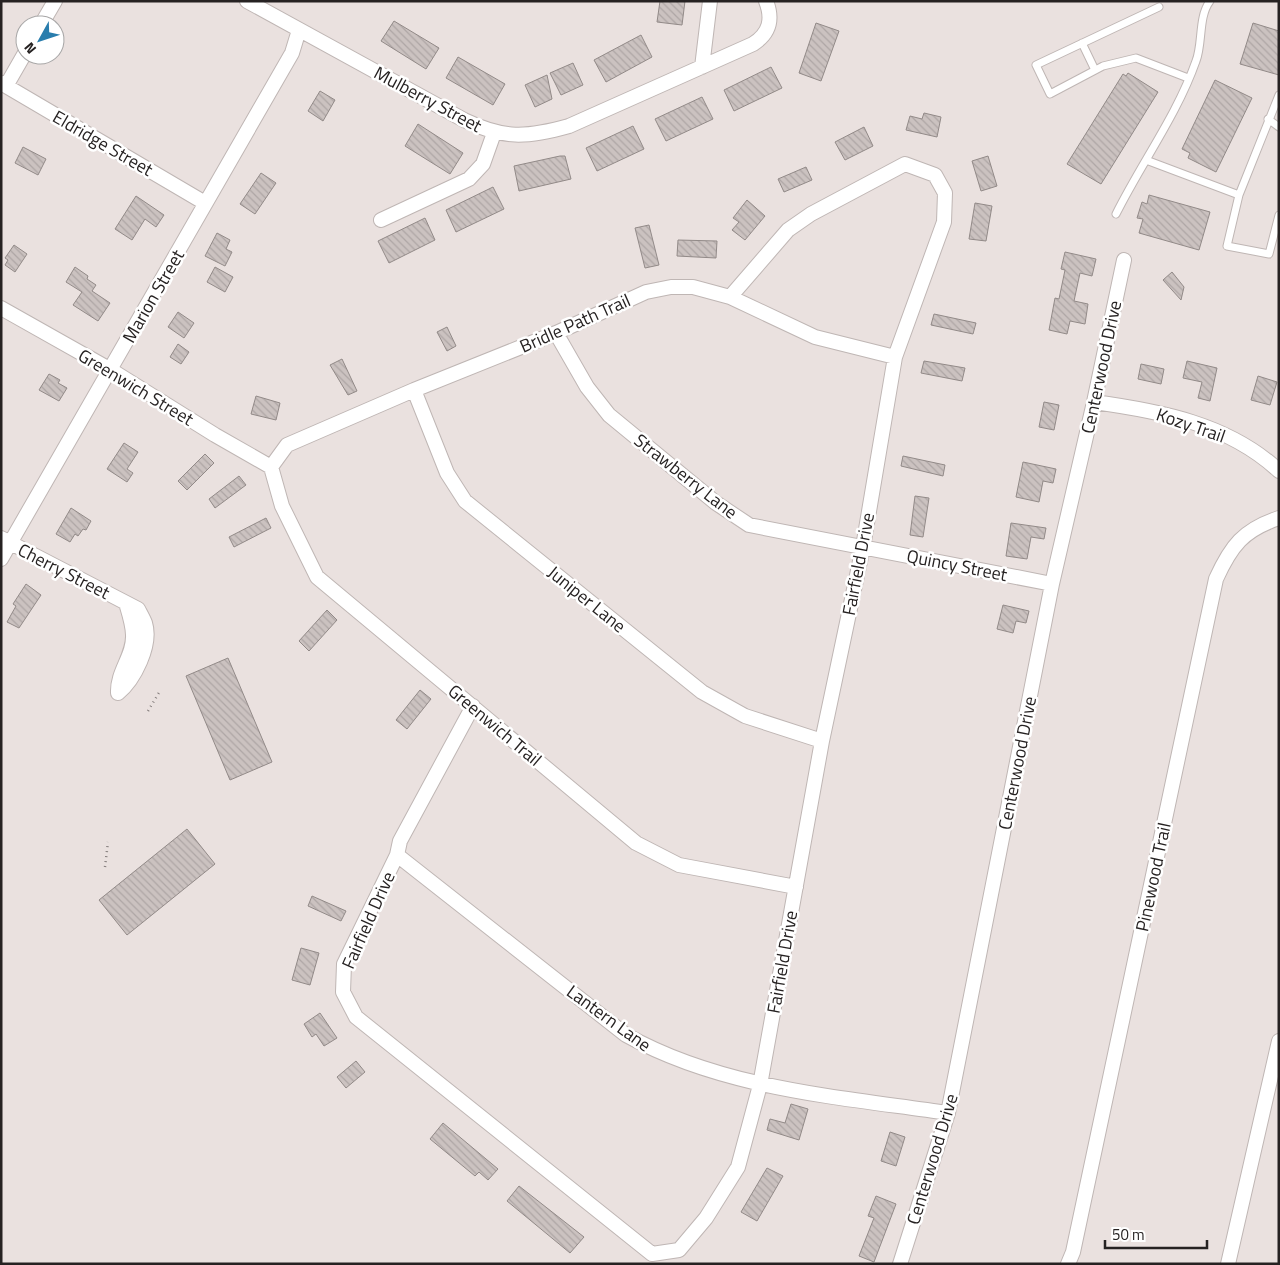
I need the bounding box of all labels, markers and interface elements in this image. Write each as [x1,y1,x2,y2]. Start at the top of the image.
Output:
north arrow [15,15,65,65]
text: N [18,38,41,59]
street label: Mulberry Street [369,59,487,139]
street label: Eldridge Street [48,103,159,183]
street label: Marion Street [115,244,191,348]
street label: Bridle Path Trail [515,287,635,359]
street label: Centerwood Drive [1074,298,1128,436]
street label: Greenwich Street [73,342,199,433]
street label: Kozy Trail [1153,401,1229,449]
street label: Strawberry Lane [628,427,744,525]
street label: Fairfield Drive [835,510,881,618]
street label: Cherry Street [13,536,115,606]
street label: Quincy Street [904,542,1010,588]
street label: Juniper Lane [542,559,632,639]
street label: Greenwich Trail [442,678,548,772]
street label: Centerwood Drive [991,694,1043,832]
street label: Pinewood Trail [1128,820,1178,934]
street label: Fairfield Drive [335,867,401,973]
street label: Fairfield Drive [760,908,804,1016]
street label: Lantern Lane [561,978,657,1058]
street label: Centerwood Drive [899,1090,965,1228]
scale bar [1105,1218,1208,1250]
text: 50 m [1112,1223,1145,1246]

